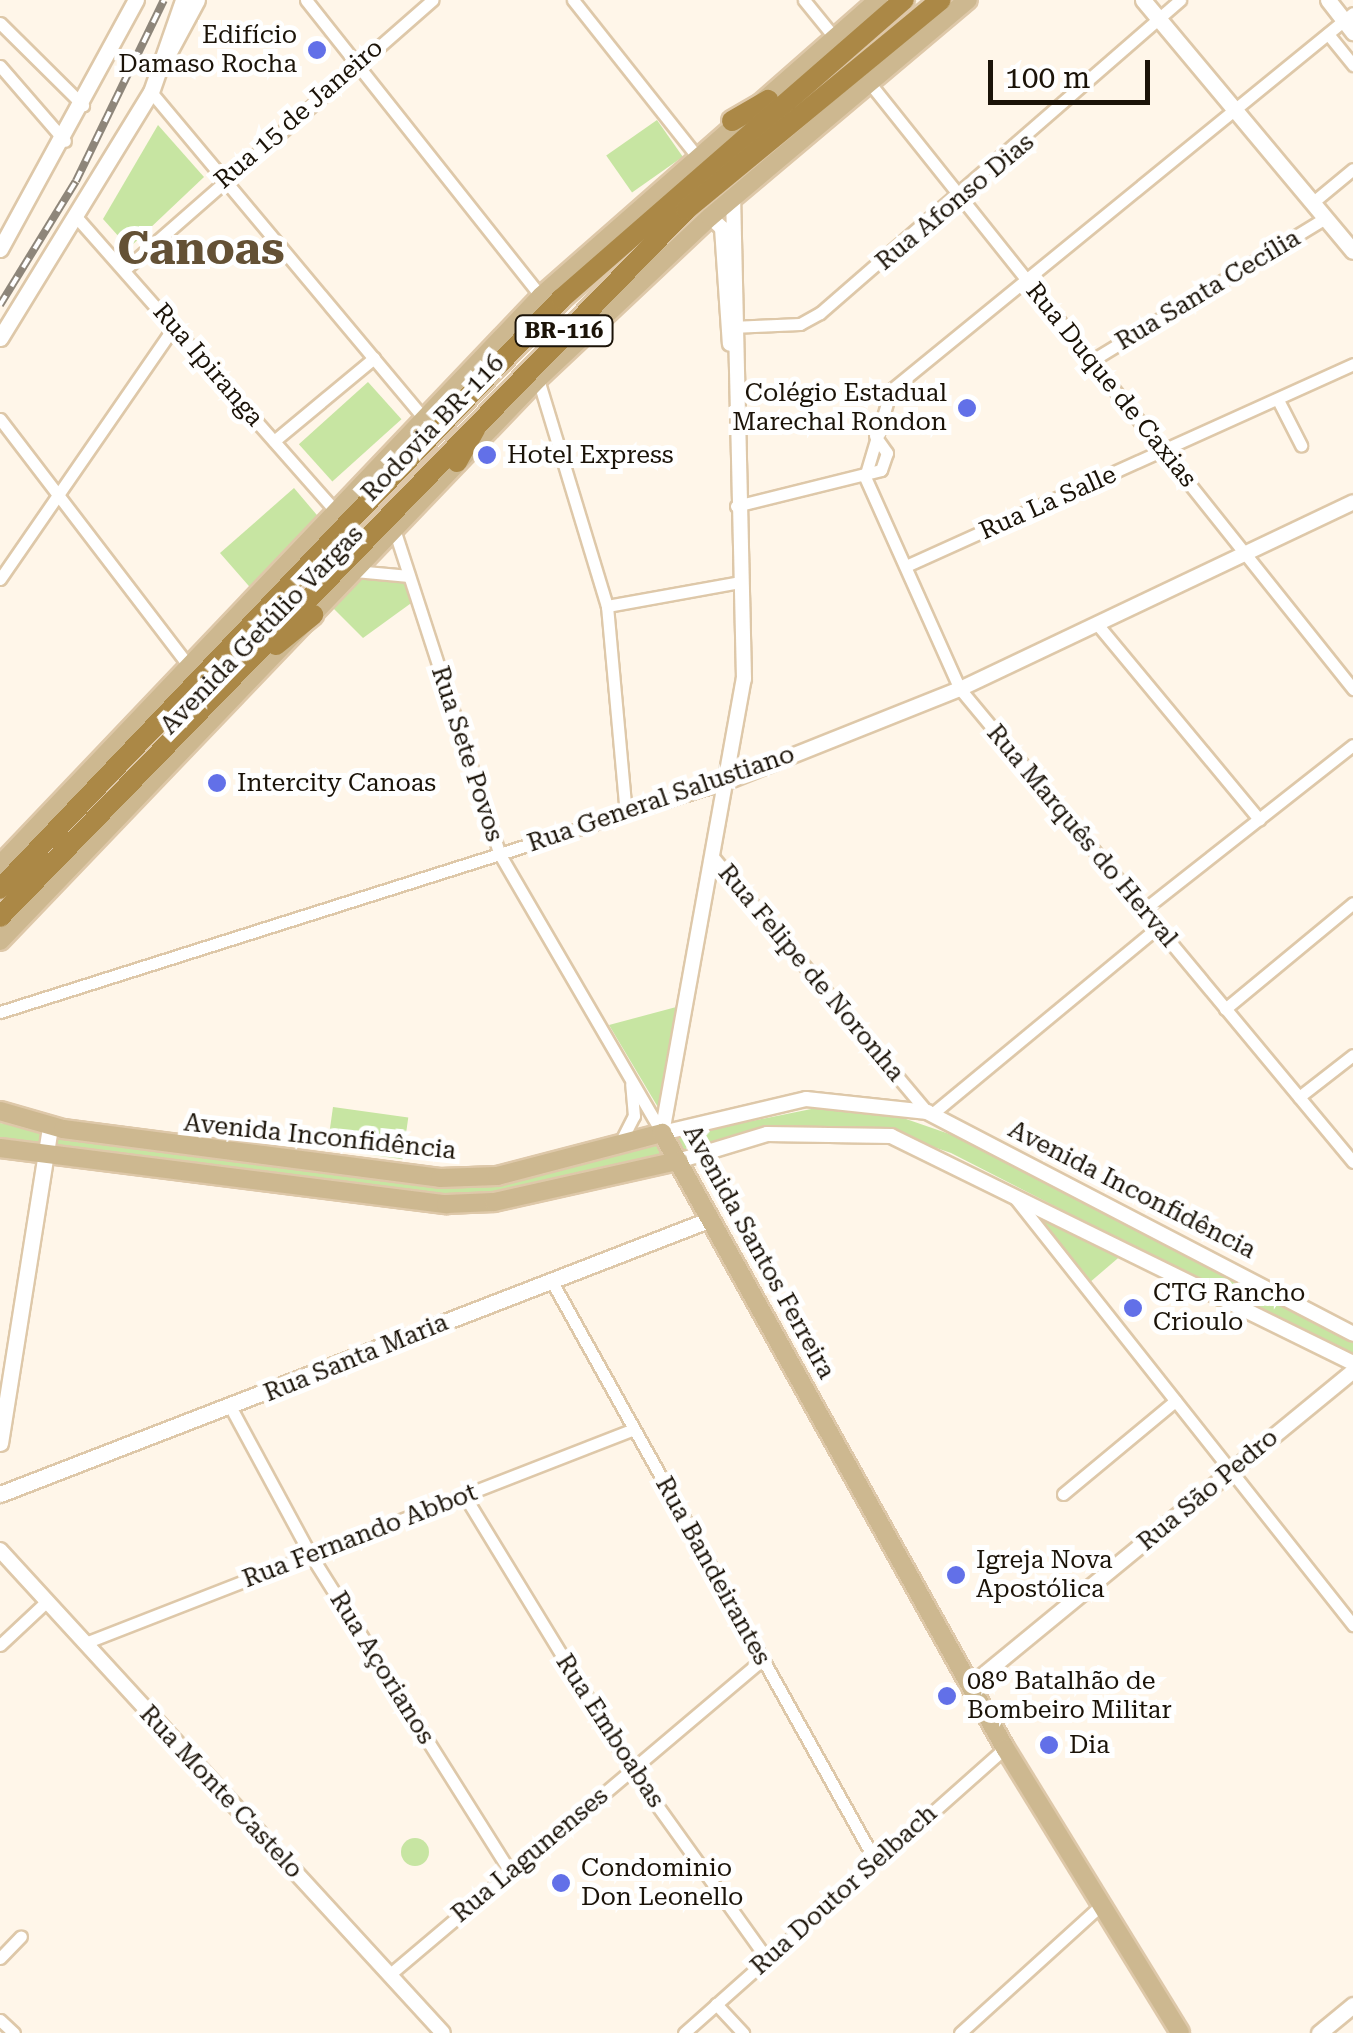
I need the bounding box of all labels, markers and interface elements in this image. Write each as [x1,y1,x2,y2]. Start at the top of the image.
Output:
place label: Edifício Damaso Rocha [118,21,297,80]
street label: Rua 15 de Janeiro [209,33,389,195]
marker: Edifício Damaso Rocha [306,39,328,61]
scale bar [993,40,1156,102]
text: 100 m [1005,60,1090,95]
street label: Rua Afonso Dias [870,127,1040,277]
district label: Canoas [117,222,285,276]
street label: Rua Santa Cecília [1110,223,1306,357]
street label: Rua Duque de Caxias [1019,277,1203,493]
street label: Rua Ipiranga [146,297,270,433]
road number: BR-116 [514,314,614,348]
street label: Rodovia BR-116 [355,348,511,508]
place label: Colégio Estadual Marechal Rondon [732,379,947,438]
marker: Colégio Estadual Marechal Rondon [956,397,978,419]
place label: Hotel Express [507,440,674,470]
marker: Hotel Express [476,444,498,466]
street label: Rua La Salle [975,460,1121,546]
street label: Avenida Getúlio Vargas [154,519,370,741]
street label: Rua Sete Povos [425,662,509,846]
street label: Rua Marquês do Herval [980,719,1184,953]
street label: Rua General Salustiano [524,739,798,859]
place label: Intercity Canoas [237,768,436,798]
marker: Intercity Canoas [206,772,228,794]
street label: Rua Felipe de Noronha [712,858,910,1088]
street label: Avenida Inconfidência [182,1108,458,1166]
street label: Avenida Inconfidência [1003,1115,1261,1265]
street label: Avenida Santos Ferreira [677,1120,841,1384]
place label: CTG Rancho Crioulo [1153,1279,1305,1338]
marker: CTG Rancho Crioulo [1122,1297,1144,1319]
street label: Rua Santa Maria [260,1307,452,1409]
street label: Rua São Pedro [1132,1423,1284,1557]
street label: Rua Bandeirantes [649,1472,777,1670]
street label: Rua Fernando Abbot [239,1477,481,1595]
place label: Igreja Nova Apostólica [976,1546,1113,1605]
marker: Igreja Nova Apostólica [945,1564,967,1586]
street label: Rua Açorianos [323,1586,441,1750]
street label: Rua Emboabas [549,1649,671,1813]
place label: 08º Batalhão de Bombeiro Militar [967,1667,1172,1726]
marker: 08º Batalhão de Bombeiro Militar [936,1685,958,1707]
street label: Rua Monte Castelo [133,1699,309,1885]
place label: Dia [1069,1730,1110,1760]
marker: Dia [1038,1734,1060,1756]
street label: Rua Lagunenses [446,1781,614,1929]
street label: Rua Doutor Selbach [745,1798,943,1982]
place label: Condominio Don Leonello [581,1854,743,1913]
marker: Condominio Don Leonello [550,1872,572,1894]

